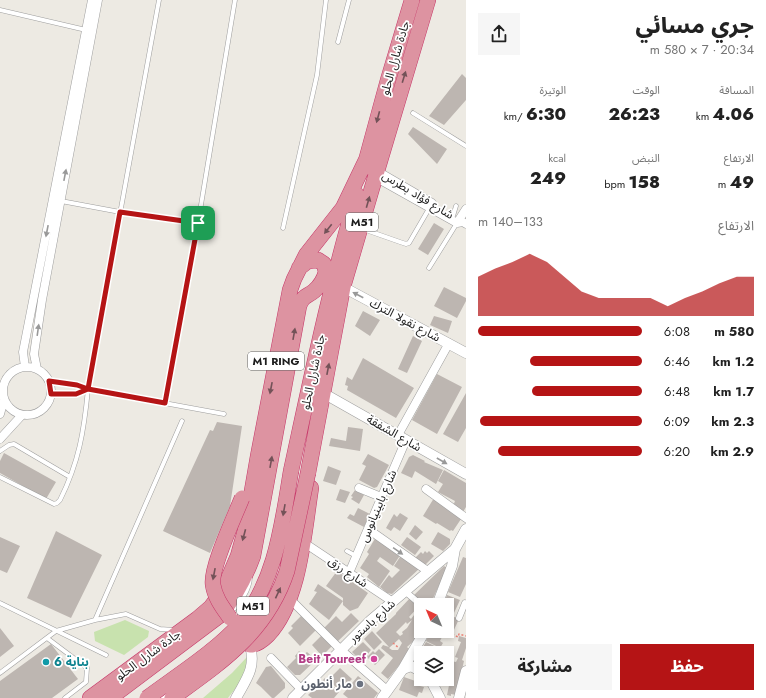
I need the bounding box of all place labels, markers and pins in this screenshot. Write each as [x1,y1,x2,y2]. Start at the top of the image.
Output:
pin [181,206,215,240]
place label: Beit Toureef [298,650,367,668]
place label: بناية 6 [54,653,89,671]
marker: Beit Toureef [369,654,379,664]
marker: بناية 6 [41,657,51,667]
place label: مار أنطون [301,675,352,693]
marker: مار أنطون [355,679,365,689]

